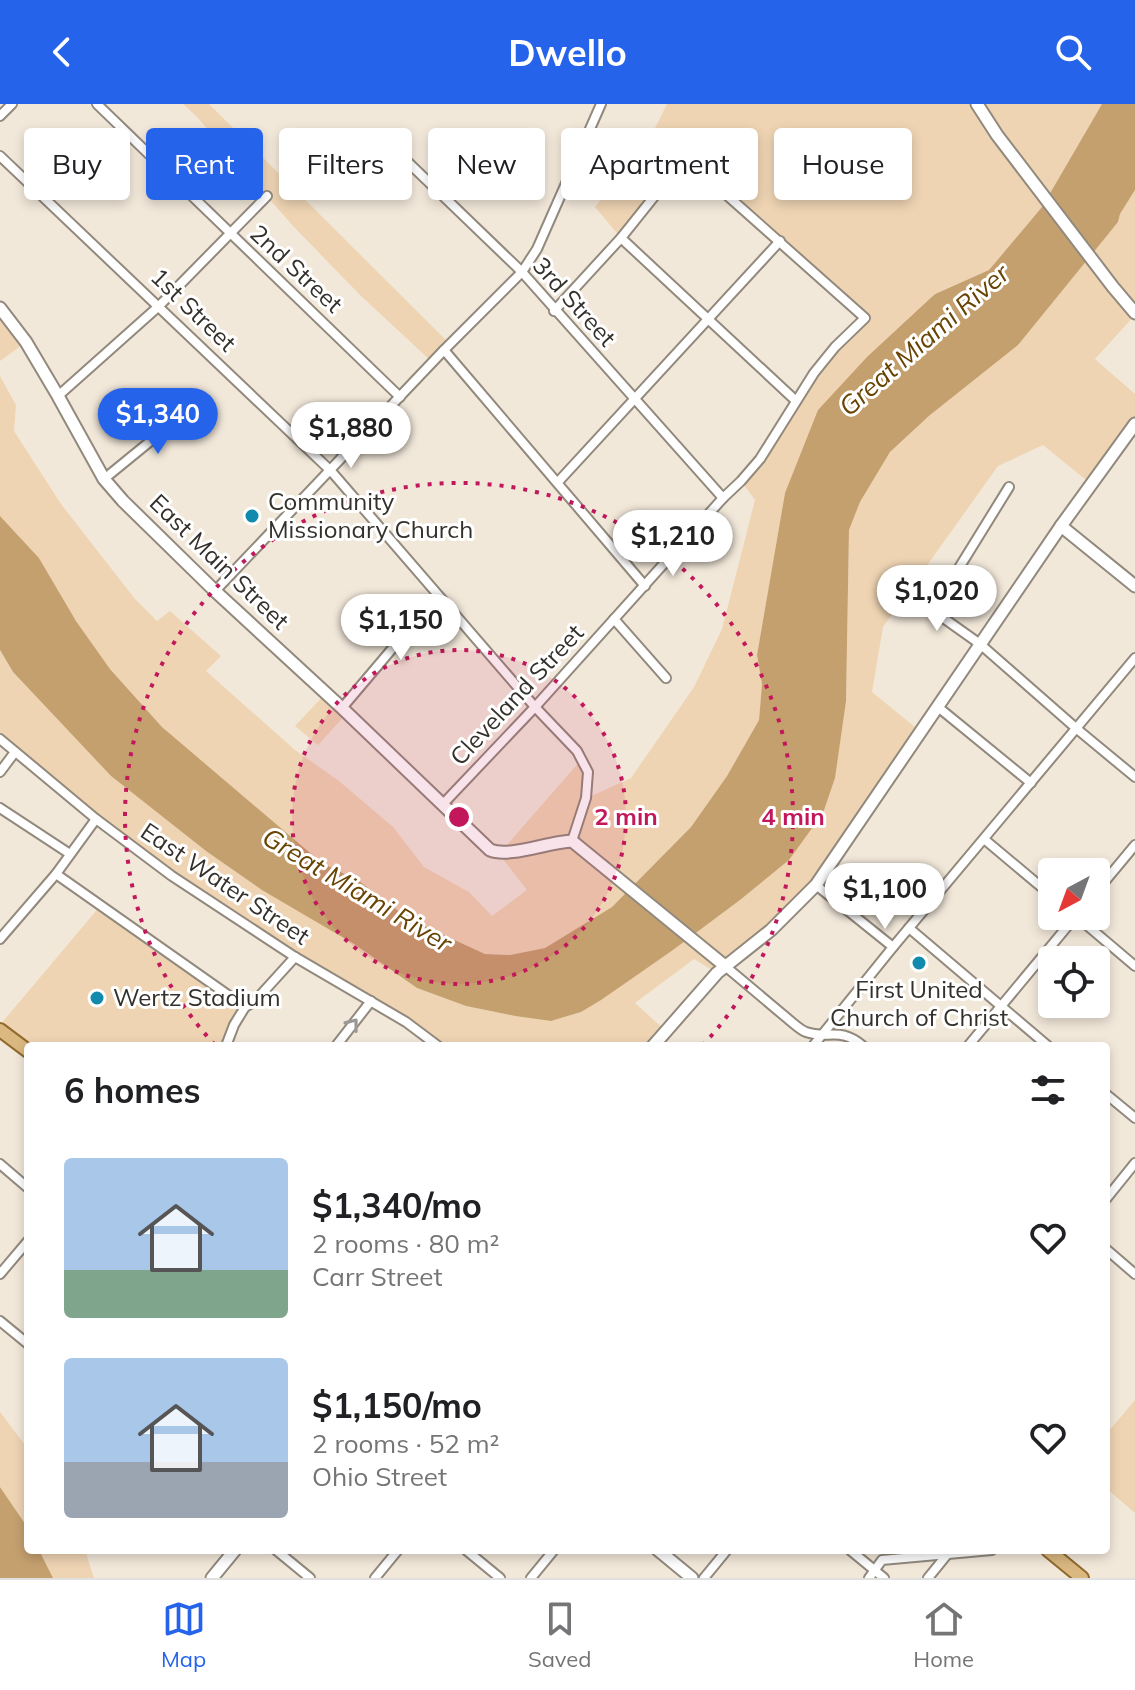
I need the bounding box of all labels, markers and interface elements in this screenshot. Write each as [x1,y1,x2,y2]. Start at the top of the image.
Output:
icon: back [40,30,84,74]
text: Dwello [508,30,627,75]
icon: search [1051,30,1095,74]
chip: Buy [24,128,130,200]
chip: Rent [146,128,263,200]
chip: Filters [279,128,412,200]
chip: New [428,128,545,200]
chip: Apartment [561,128,758,200]
chip: House [774,128,912,200]
street label: 2nd Street [244,218,349,319]
street label: 3rd Street [527,250,623,352]
water label: Great Miami River [832,256,1017,423]
street label: 1st Street [145,261,243,357]
pin: $1,340 [93,388,223,456]
text: $1,340 [116,397,200,430]
pin: $1,880 [286,402,416,470]
text: $1,880 [309,411,393,444]
place label: Community Missionary Church [268,486,473,544]
street label: East Main Street [144,487,296,635]
marker: Community Missionary Church [243,507,261,525]
pin: $1,210 [608,510,738,578]
text: $1,210 [631,519,715,552]
pin: $1,020 [872,565,1002,633]
text: $1,020 [895,574,979,607]
pin: $1,150 [336,594,466,662]
text: $1,150 [359,603,443,636]
street label: Cleveland Street [443,618,589,771]
text: 2 min [594,801,658,831]
text: 4 min [761,801,825,831]
centre of rings [445,803,473,831]
street label: East Water Street [135,816,316,951]
water label: Great Miami River [257,820,459,960]
north arrow [1038,858,1110,930]
map controls [1038,858,1110,1018]
pin: $1,100 [820,863,950,931]
text: $1,100 [843,872,927,905]
button: locate [1038,946,1110,1018]
marker: First United Church of Christ [910,954,928,972]
place label: First United Church of Christ [830,974,1008,1032]
place label: Wertz Stadium [113,982,281,1012]
marker: Wertz Stadium [88,989,106,1007]
one-way arrow [344,1018,358,1033]
icon: filters [1026,1068,1070,1112]
text: 6 homes [64,1069,201,1112]
text: $1,340/mo [312,1184,482,1227]
icon: home [128,1190,224,1286]
icon: heart [1026,1216,1070,1260]
text: 2 rooms · 80 m² [312,1227,499,1260]
text: Carr Street [312,1260,443,1293]
text: $1,150/mo [312,1384,482,1427]
icon: home [128,1390,224,1486]
icon: heart [1026,1416,1070,1460]
text: 2 rooms · 52 m² [312,1427,499,1460]
text: Ohio Street [312,1460,447,1493]
tab: Map [161,1597,206,1673]
tab: Saved [528,1597,592,1673]
tab: Home [913,1597,974,1673]

